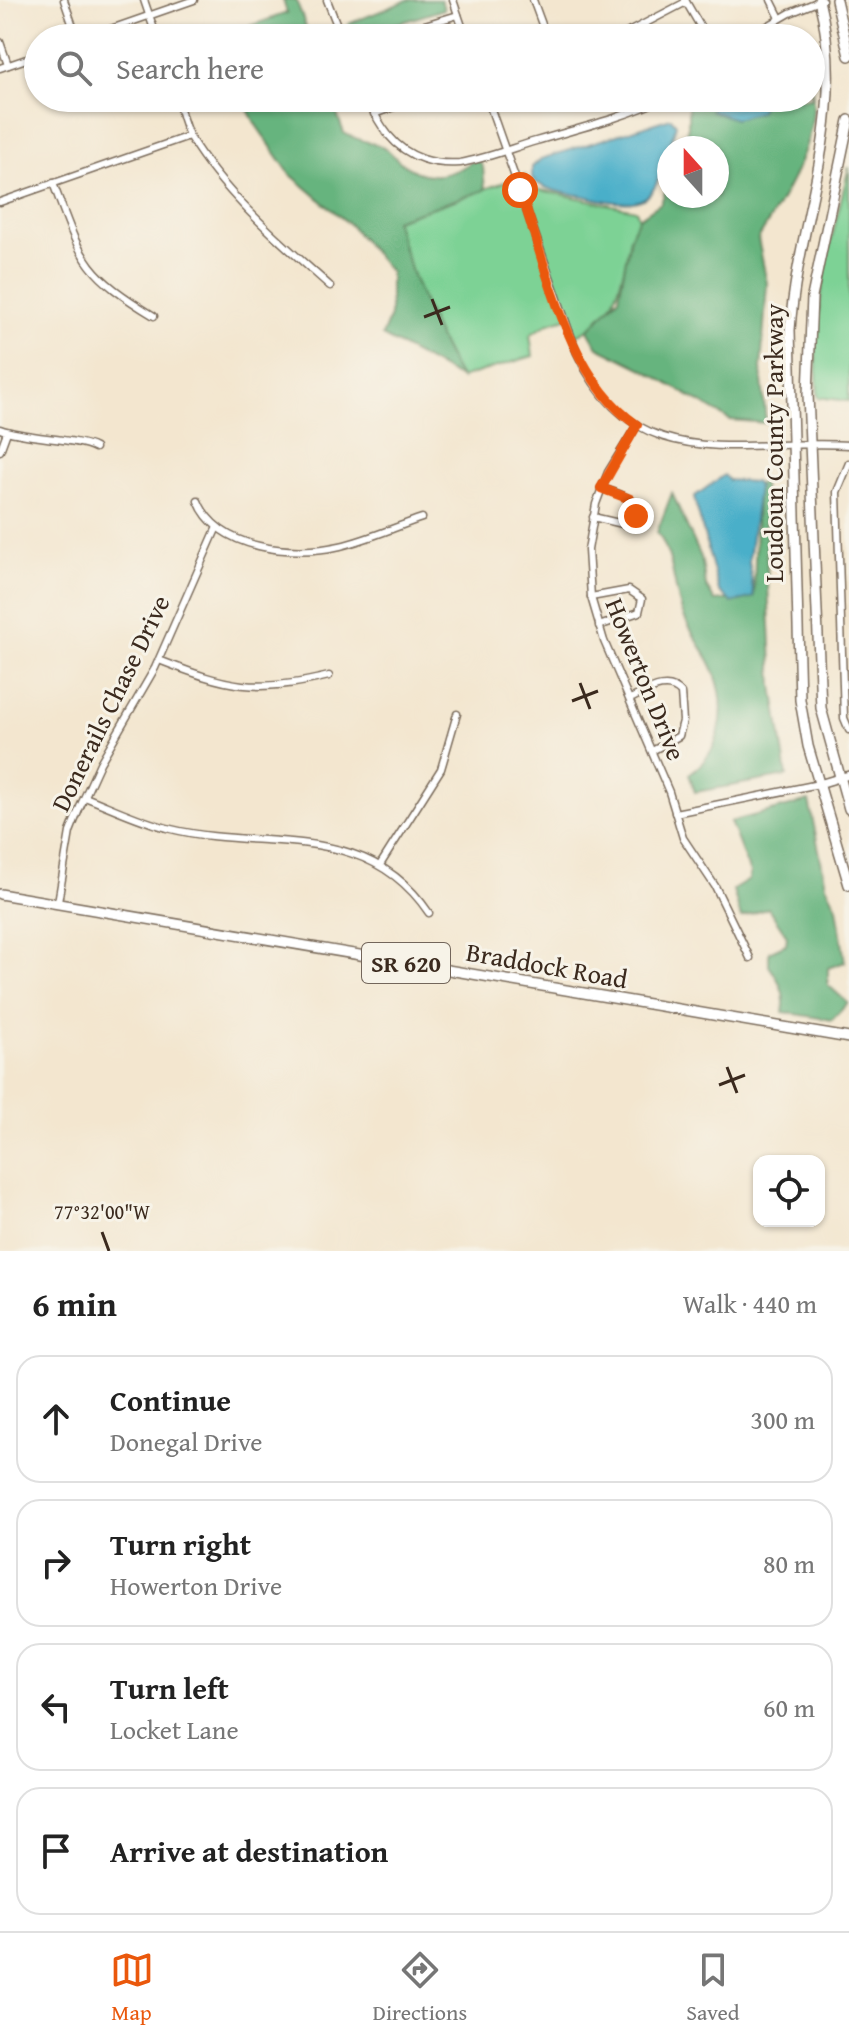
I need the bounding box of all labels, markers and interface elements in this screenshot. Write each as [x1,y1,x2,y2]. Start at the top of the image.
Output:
search box [24,24,825,112]
icon: search [52,46,96,90]
text: Search here [116,46,264,90]
north arrow [657,136,729,208]
route start [502,172,538,208]
street label: Loudoun County Parkway [754,303,793,582]
route end [618,498,654,534]
street label: Donerails Chase Drive [41,588,179,818]
street label: Howerton Drive [596,592,696,766]
street label: Braddock Road [463,932,631,998]
road number: SR 620 [362,943,450,983]
map controls [753,1155,825,1227]
button: locate [753,1155,825,1227]
text: 77°32'00"W [54,1197,150,1226]
text: 6 min [32,1279,117,1328]
text: Walk · 440 m [683,1284,817,1323]
text: Continue [110,1378,231,1422]
icon: ahead [34,1397,78,1441]
text: 300 m [750,1400,815,1439]
text: Donegal Drive [110,1422,262,1461]
text: Turn right [110,1522,251,1566]
icon: right [34,1541,78,1585]
text: 80 m [763,1544,815,1583]
text: Howerton Drive [110,1566,282,1605]
text: Turn left [110,1666,229,1710]
icon: left [34,1685,78,1729]
text: 60 m [763,1688,815,1727]
text: Locket Lane [110,1710,239,1749]
icon: arrive [34,1829,78,1873]
text: Arrive at destination [110,1829,388,1873]
tab: Map [110,1948,154,2028]
tab: Directions [373,1948,467,2028]
tab: Saved [686,1948,739,2028]

